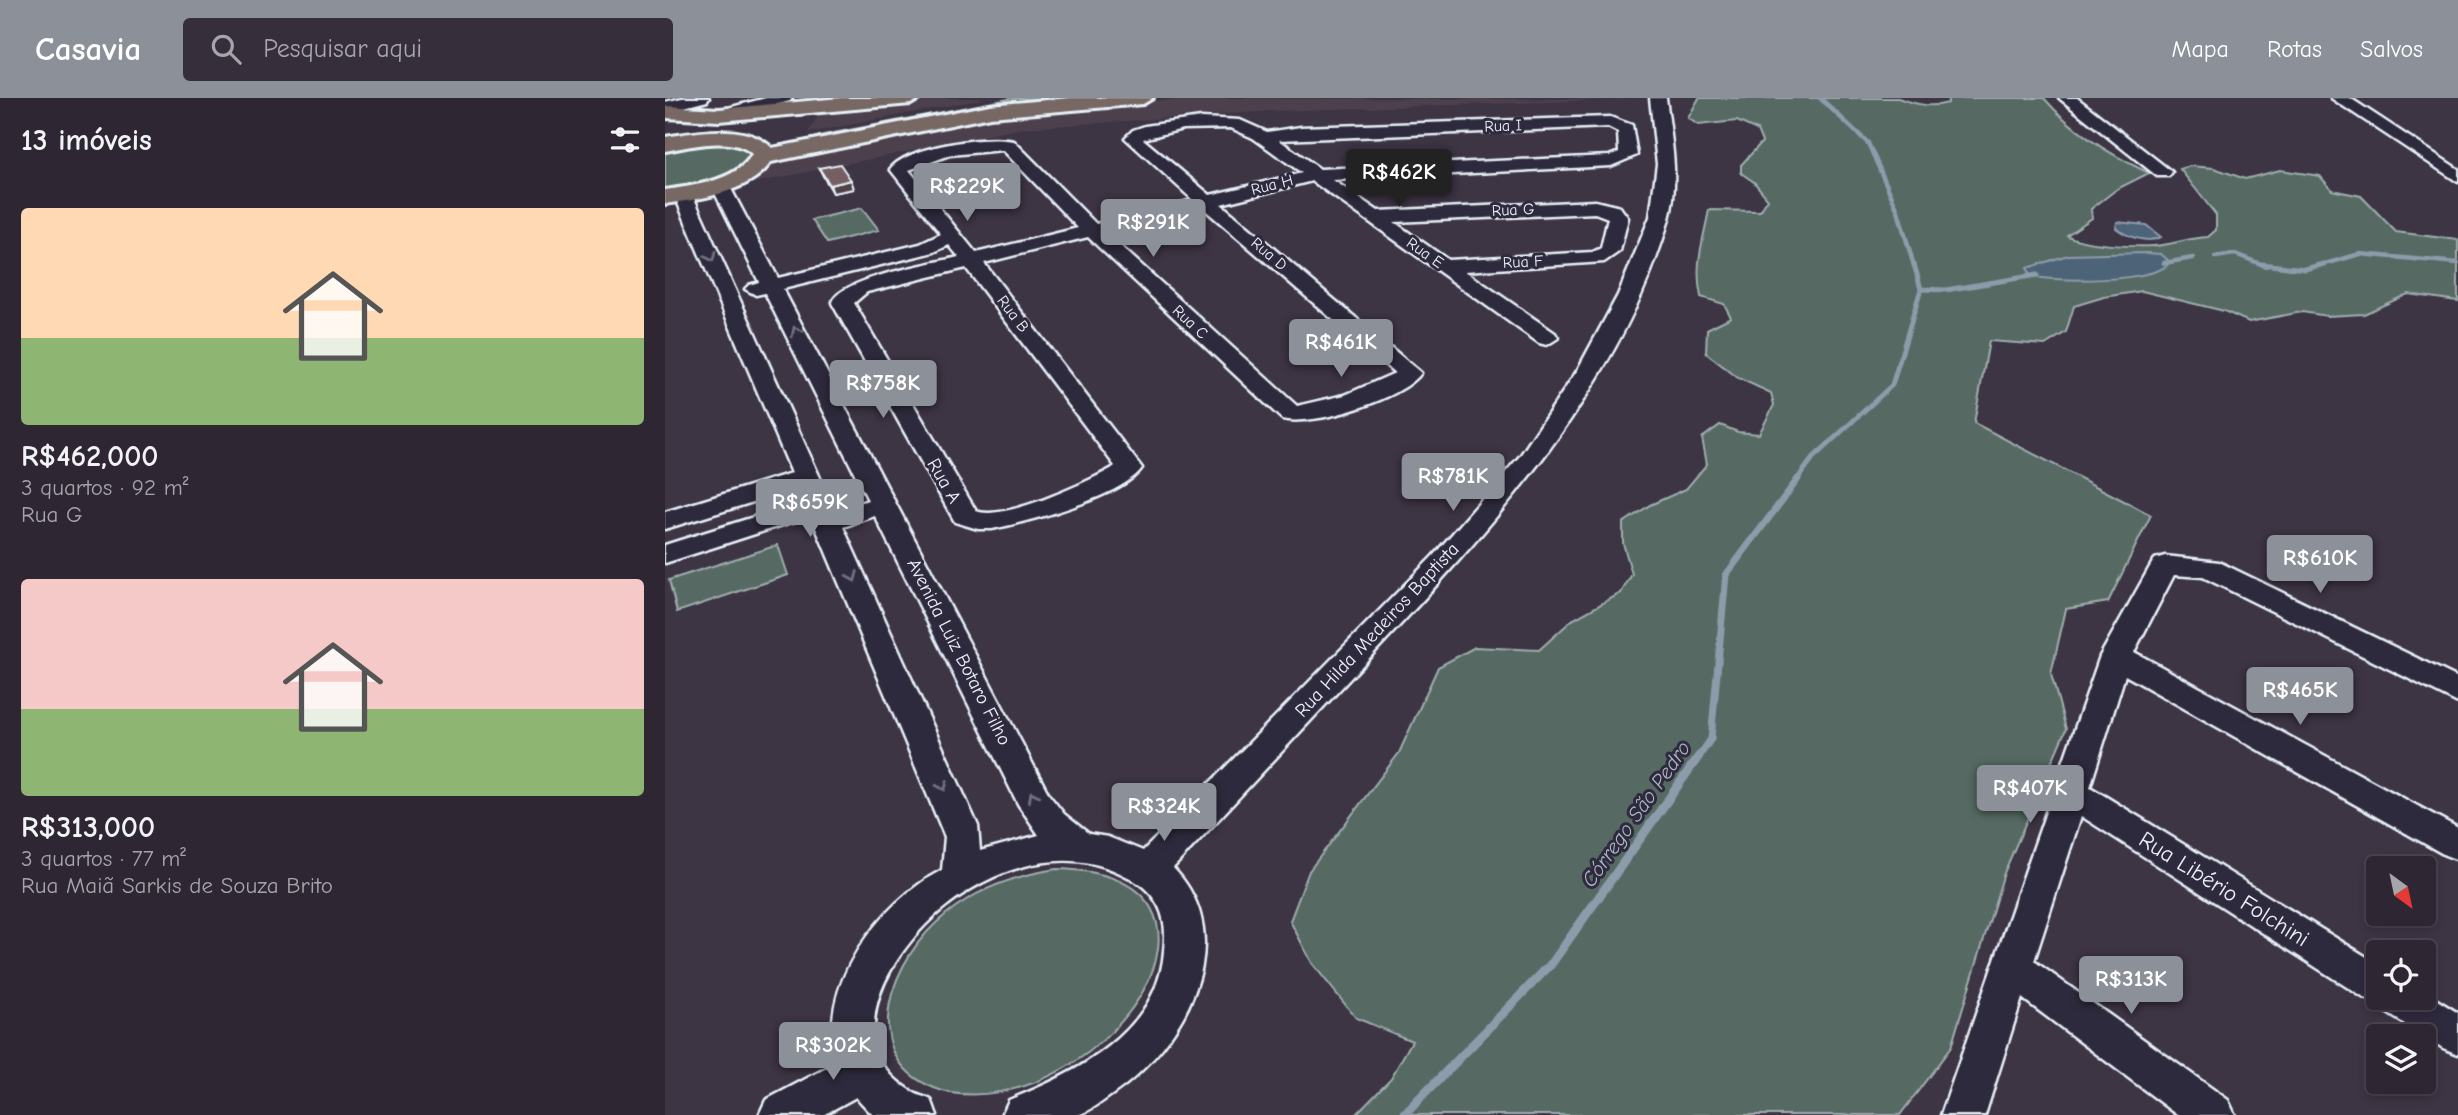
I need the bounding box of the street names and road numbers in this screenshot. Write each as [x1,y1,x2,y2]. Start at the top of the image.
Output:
street label: Rua I [1484,116,1522,136]
street label: Rua H [1249,171,1295,199]
street label: Rua G [1491,200,1535,220]
street label: Rua D [1247,234,1291,274]
street label: Rua E [1403,234,1447,272]
street label: Rua F [1502,252,1544,272]
street label: Rua B [993,292,1033,336]
street label: Rua C [1169,301,1211,343]
street label: Rua A [922,455,966,507]
street label: Rua Hilda Medeiros Baptista [1290,538,1464,722]
street label: Avenida Luiz Botaro Filho [902,555,1016,749]
street label: Rua Libério Folchini [2134,826,2314,952]

